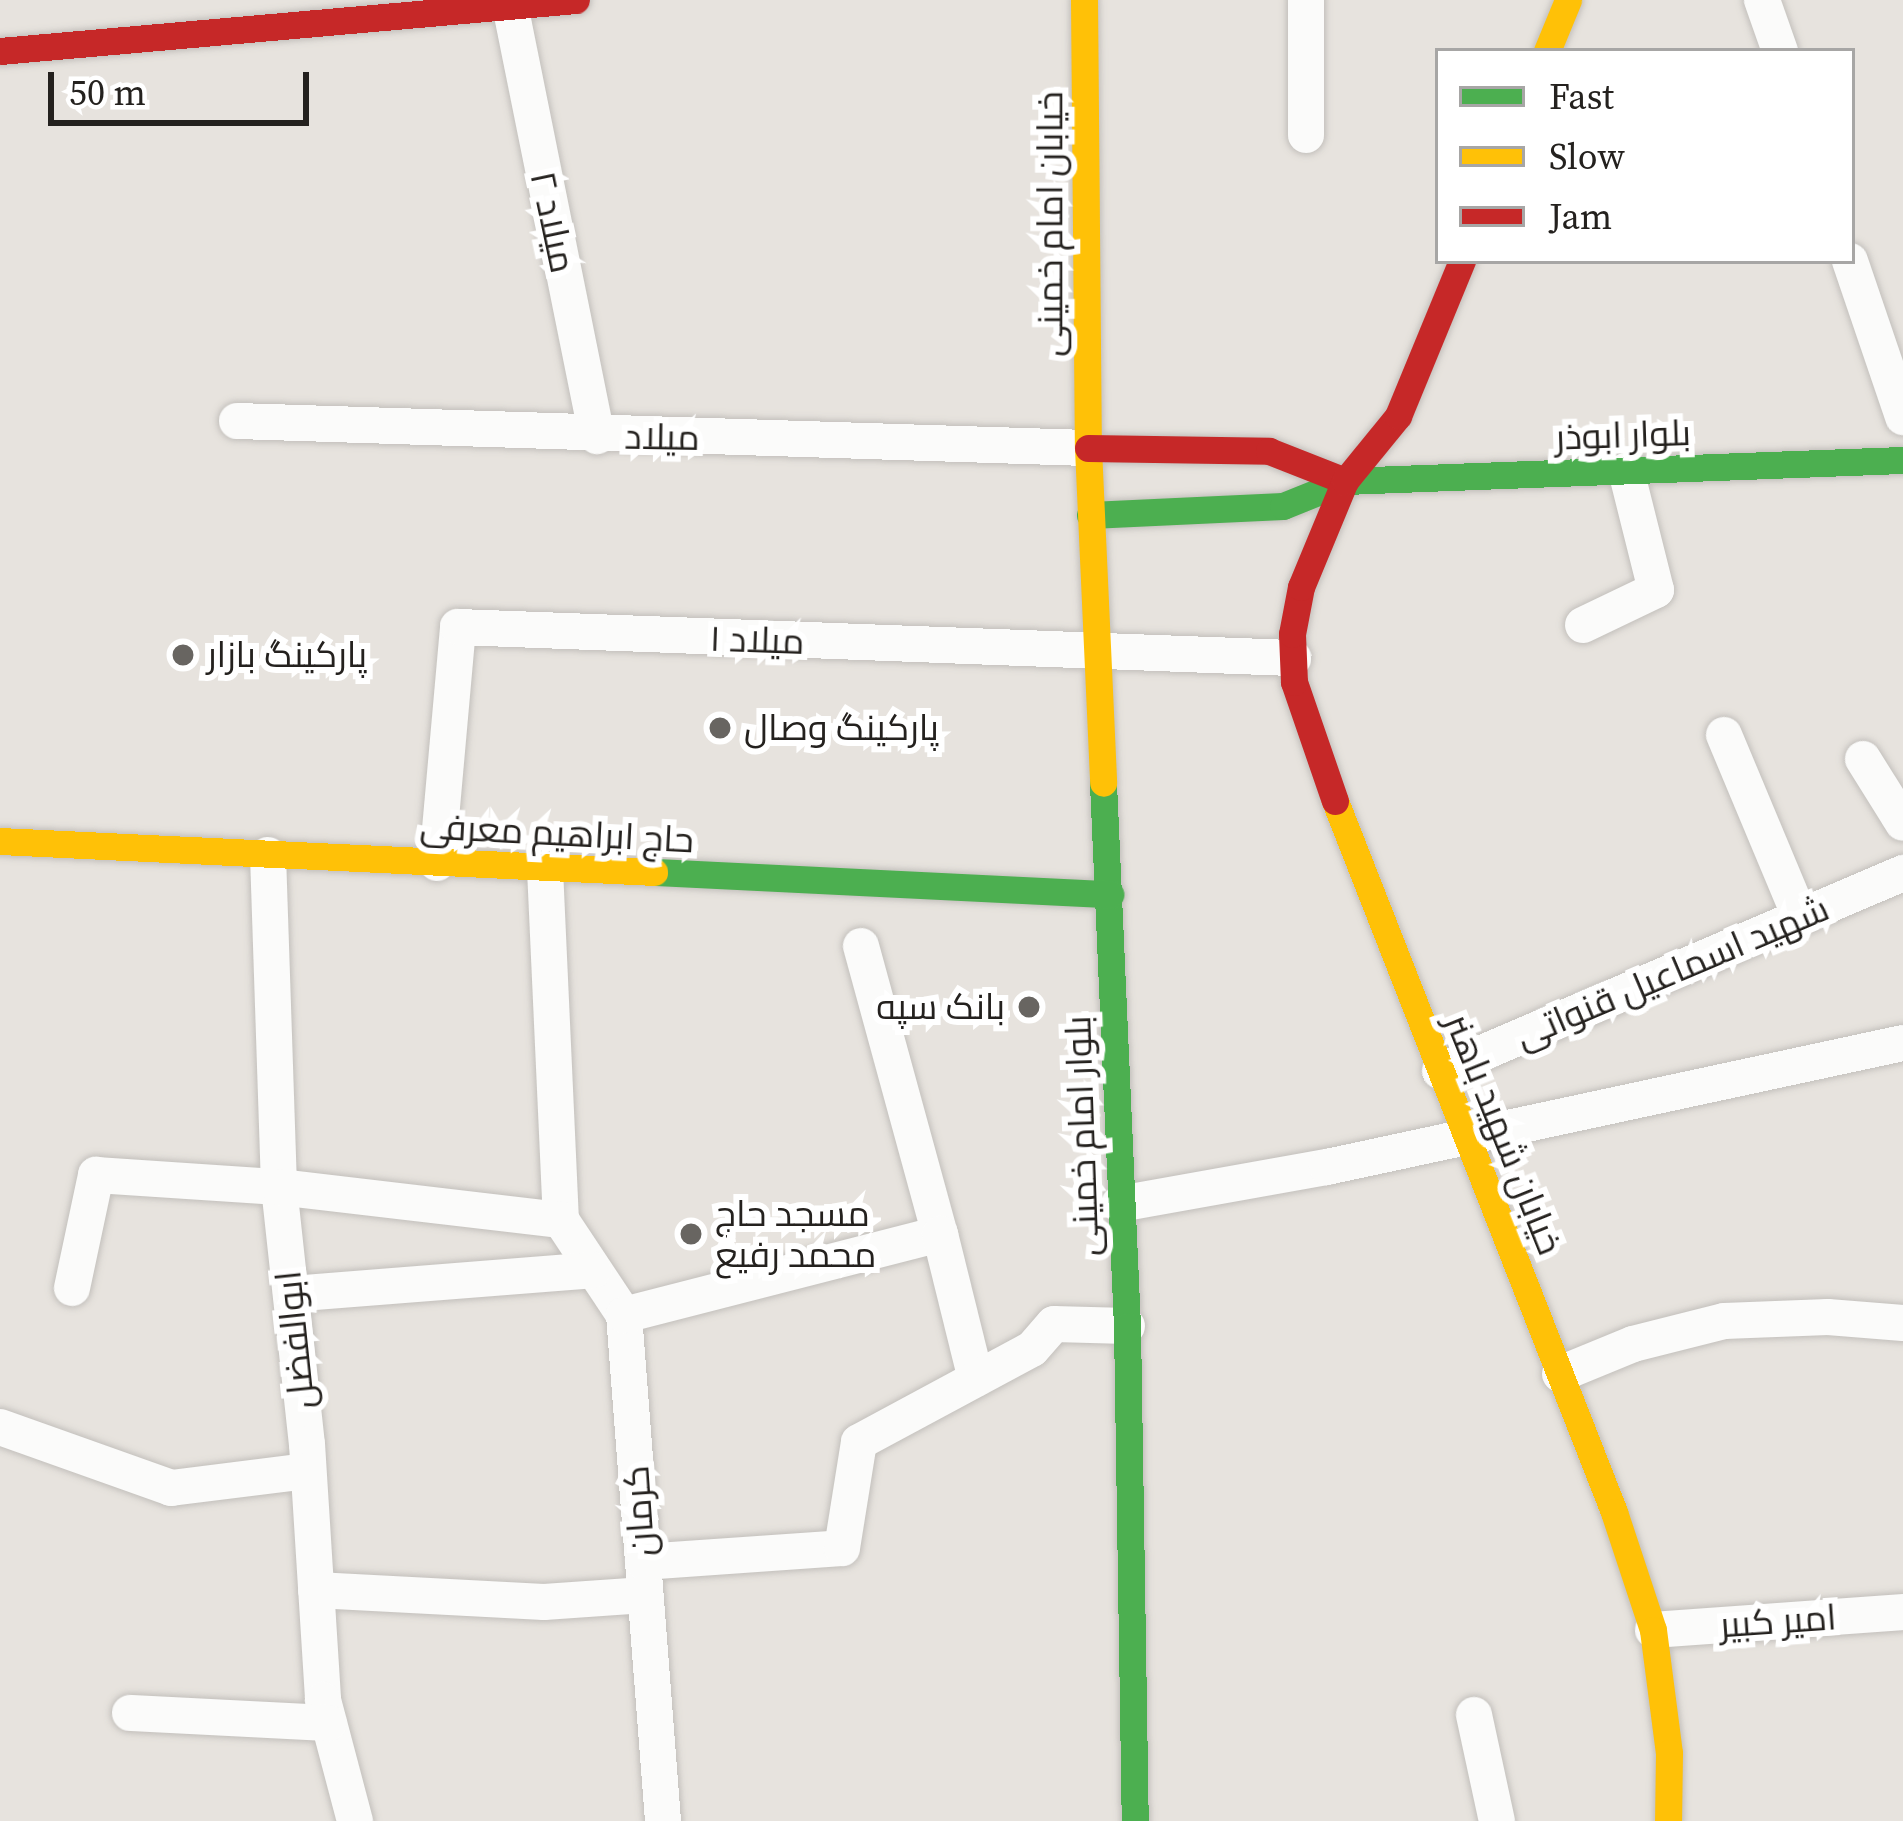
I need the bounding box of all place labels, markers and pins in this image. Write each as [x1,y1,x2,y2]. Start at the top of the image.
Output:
place label: پارکینگ بازار [207,633,367,677]
marker: پارکینگ بازار [170,642,196,668]
place label: پارکینگ وصال [744,706,939,750]
marker: پارکینگ وصال [707,715,733,741]
place label: بانک سپه [876,985,1005,1029]
marker: بانک سپه [1016,994,1042,1020]
place label: مسجد حاج محمد رفیع [715,1191,876,1276]
marker: مسجد حاج محمد رفیع [678,1221,704,1247]

